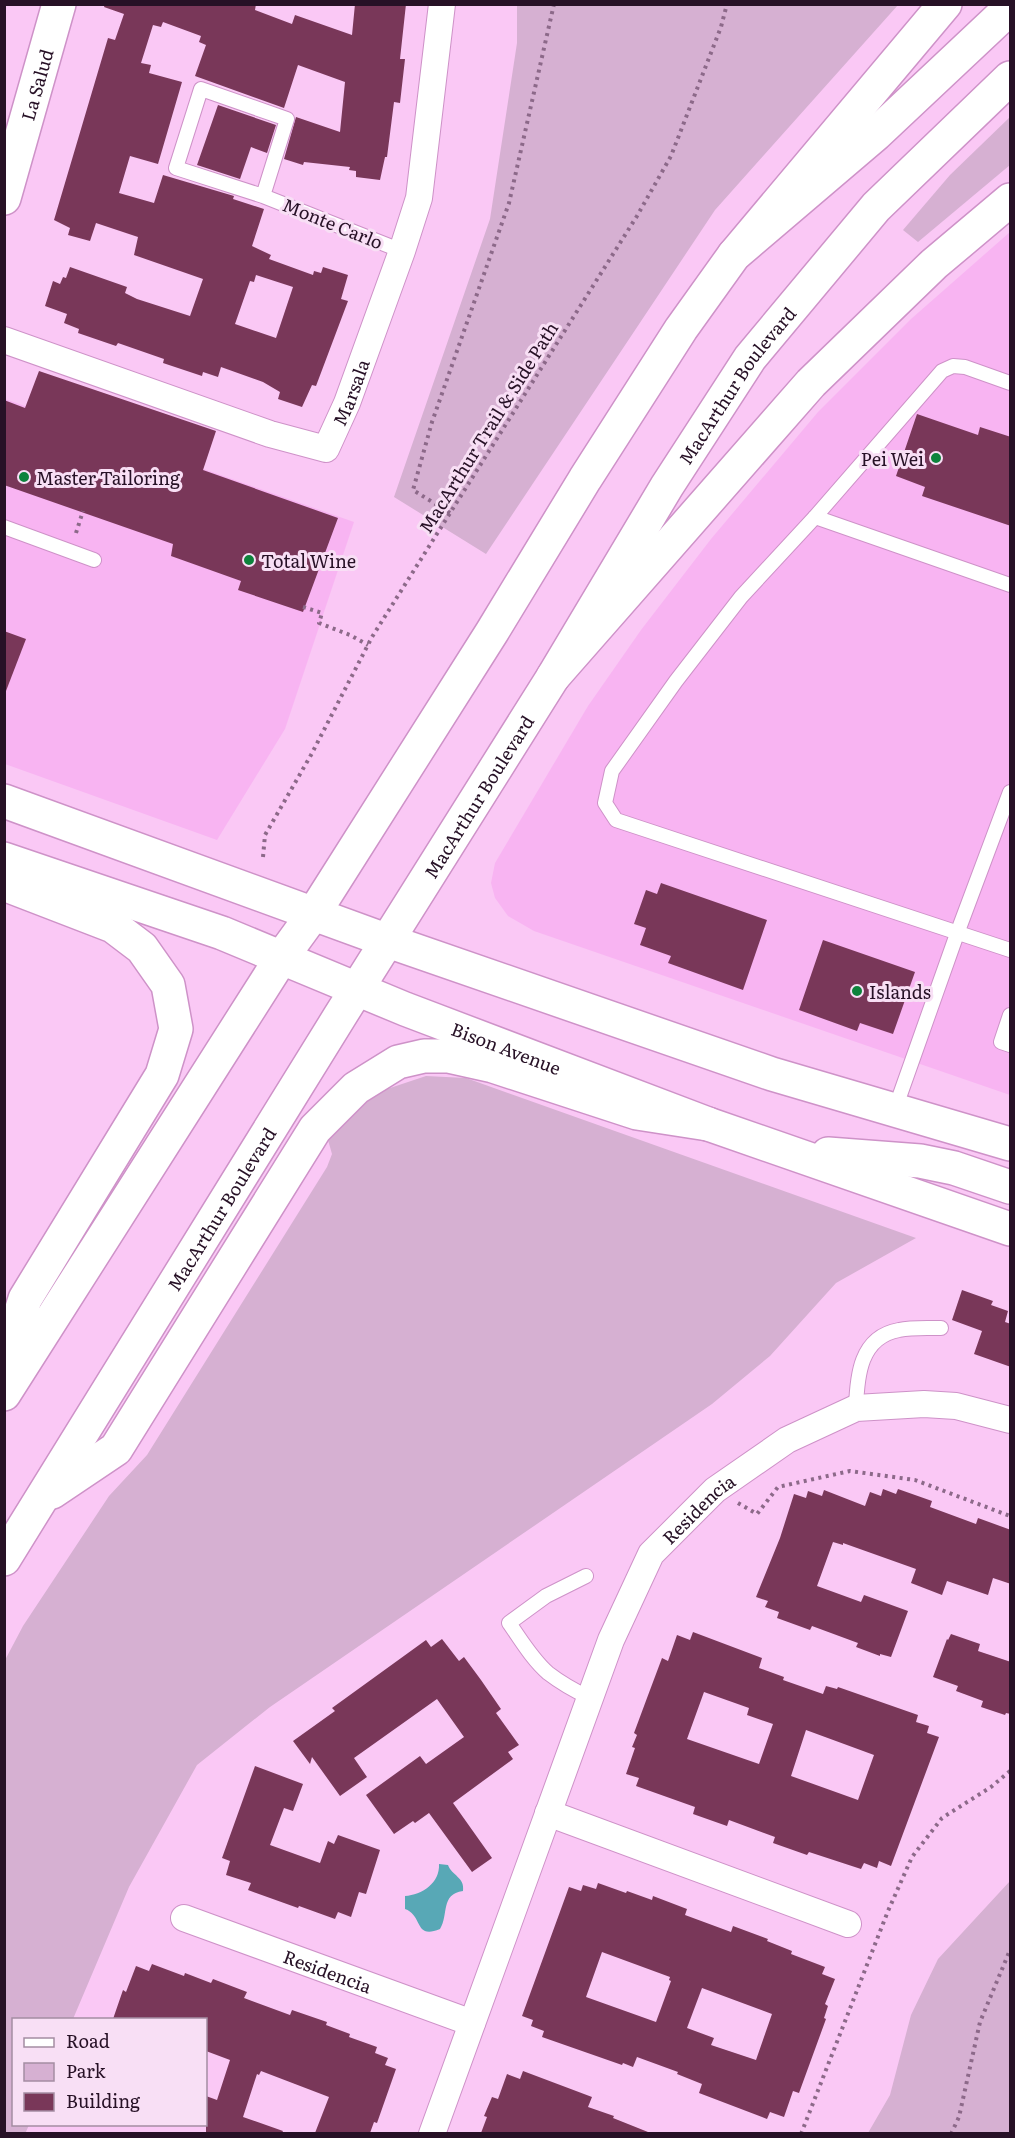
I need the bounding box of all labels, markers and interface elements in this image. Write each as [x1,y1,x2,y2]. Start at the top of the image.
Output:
street label: La Salud [13,46,59,123]
street label: Monte Carlo [279,191,387,255]
street label: MacArthur Boulevard [671,300,801,469]
street label: MacArthur Trail & Side Path [412,316,564,538]
street label: Marsala [325,355,375,430]
place label: Pei Wei [861,445,924,472]
marker: Pei Wei [929,451,943,465]
place label: Master Tailoring [36,464,181,491]
marker: Master Tailoring [17,470,31,484]
place label: Total Wine [261,547,356,574]
marker: Total Wine [242,553,256,567]
street label: MacArthur Boulevard [417,710,539,883]
place label: Islands [869,978,931,1005]
marker: Islands [850,984,864,998]
street label: Bison Avenue [448,1014,565,1081]
street label: MacArthur Boulevard [160,1122,282,1296]
street label: Residencia [655,1467,740,1550]
street label: Residencia [280,1942,376,1999]
legend [12,2018,207,2126]
text: Road [66,2027,110,2054]
text: Park [66,2057,107,2084]
text: Building [66,2087,141,2114]

